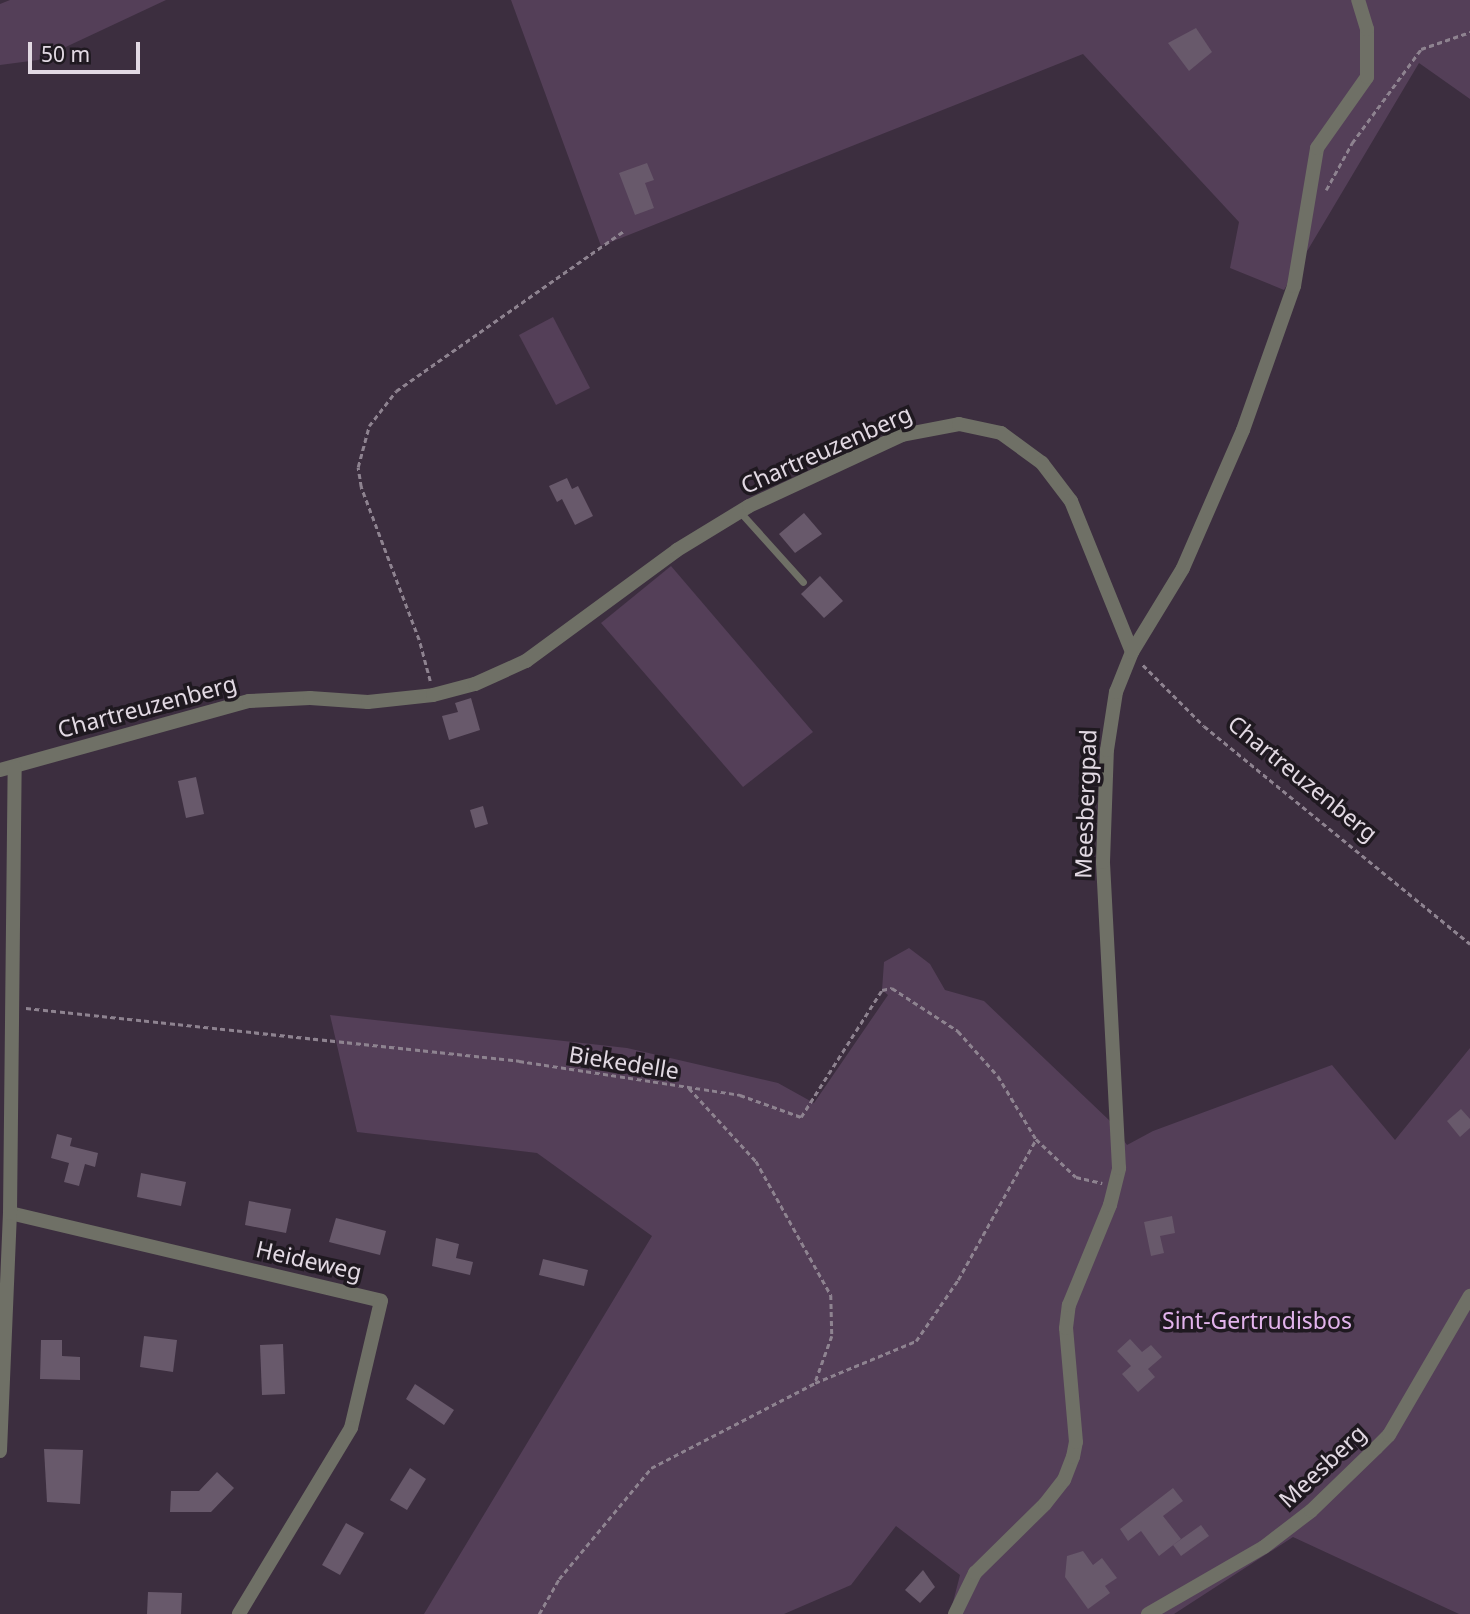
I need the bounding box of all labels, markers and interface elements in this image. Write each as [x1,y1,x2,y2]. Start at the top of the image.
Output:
scale bar [32,28,144,72]
text: 50 m [41,40,90,68]
street label: Chartreuzenberg [736,399,916,499]
street label: Chartreuzenberg [54,669,240,743]
street label: Chartreuzenberg [1223,709,1383,847]
street label: Meesbergpad [1069,729,1101,879]
street label: Biekedelle [567,1040,681,1084]
street label: Heideweg [253,1234,365,1286]
park label: Sint-Gertrudisbos [1162,1306,1352,1334]
street label: Meesberg [1273,1419,1371,1513]

